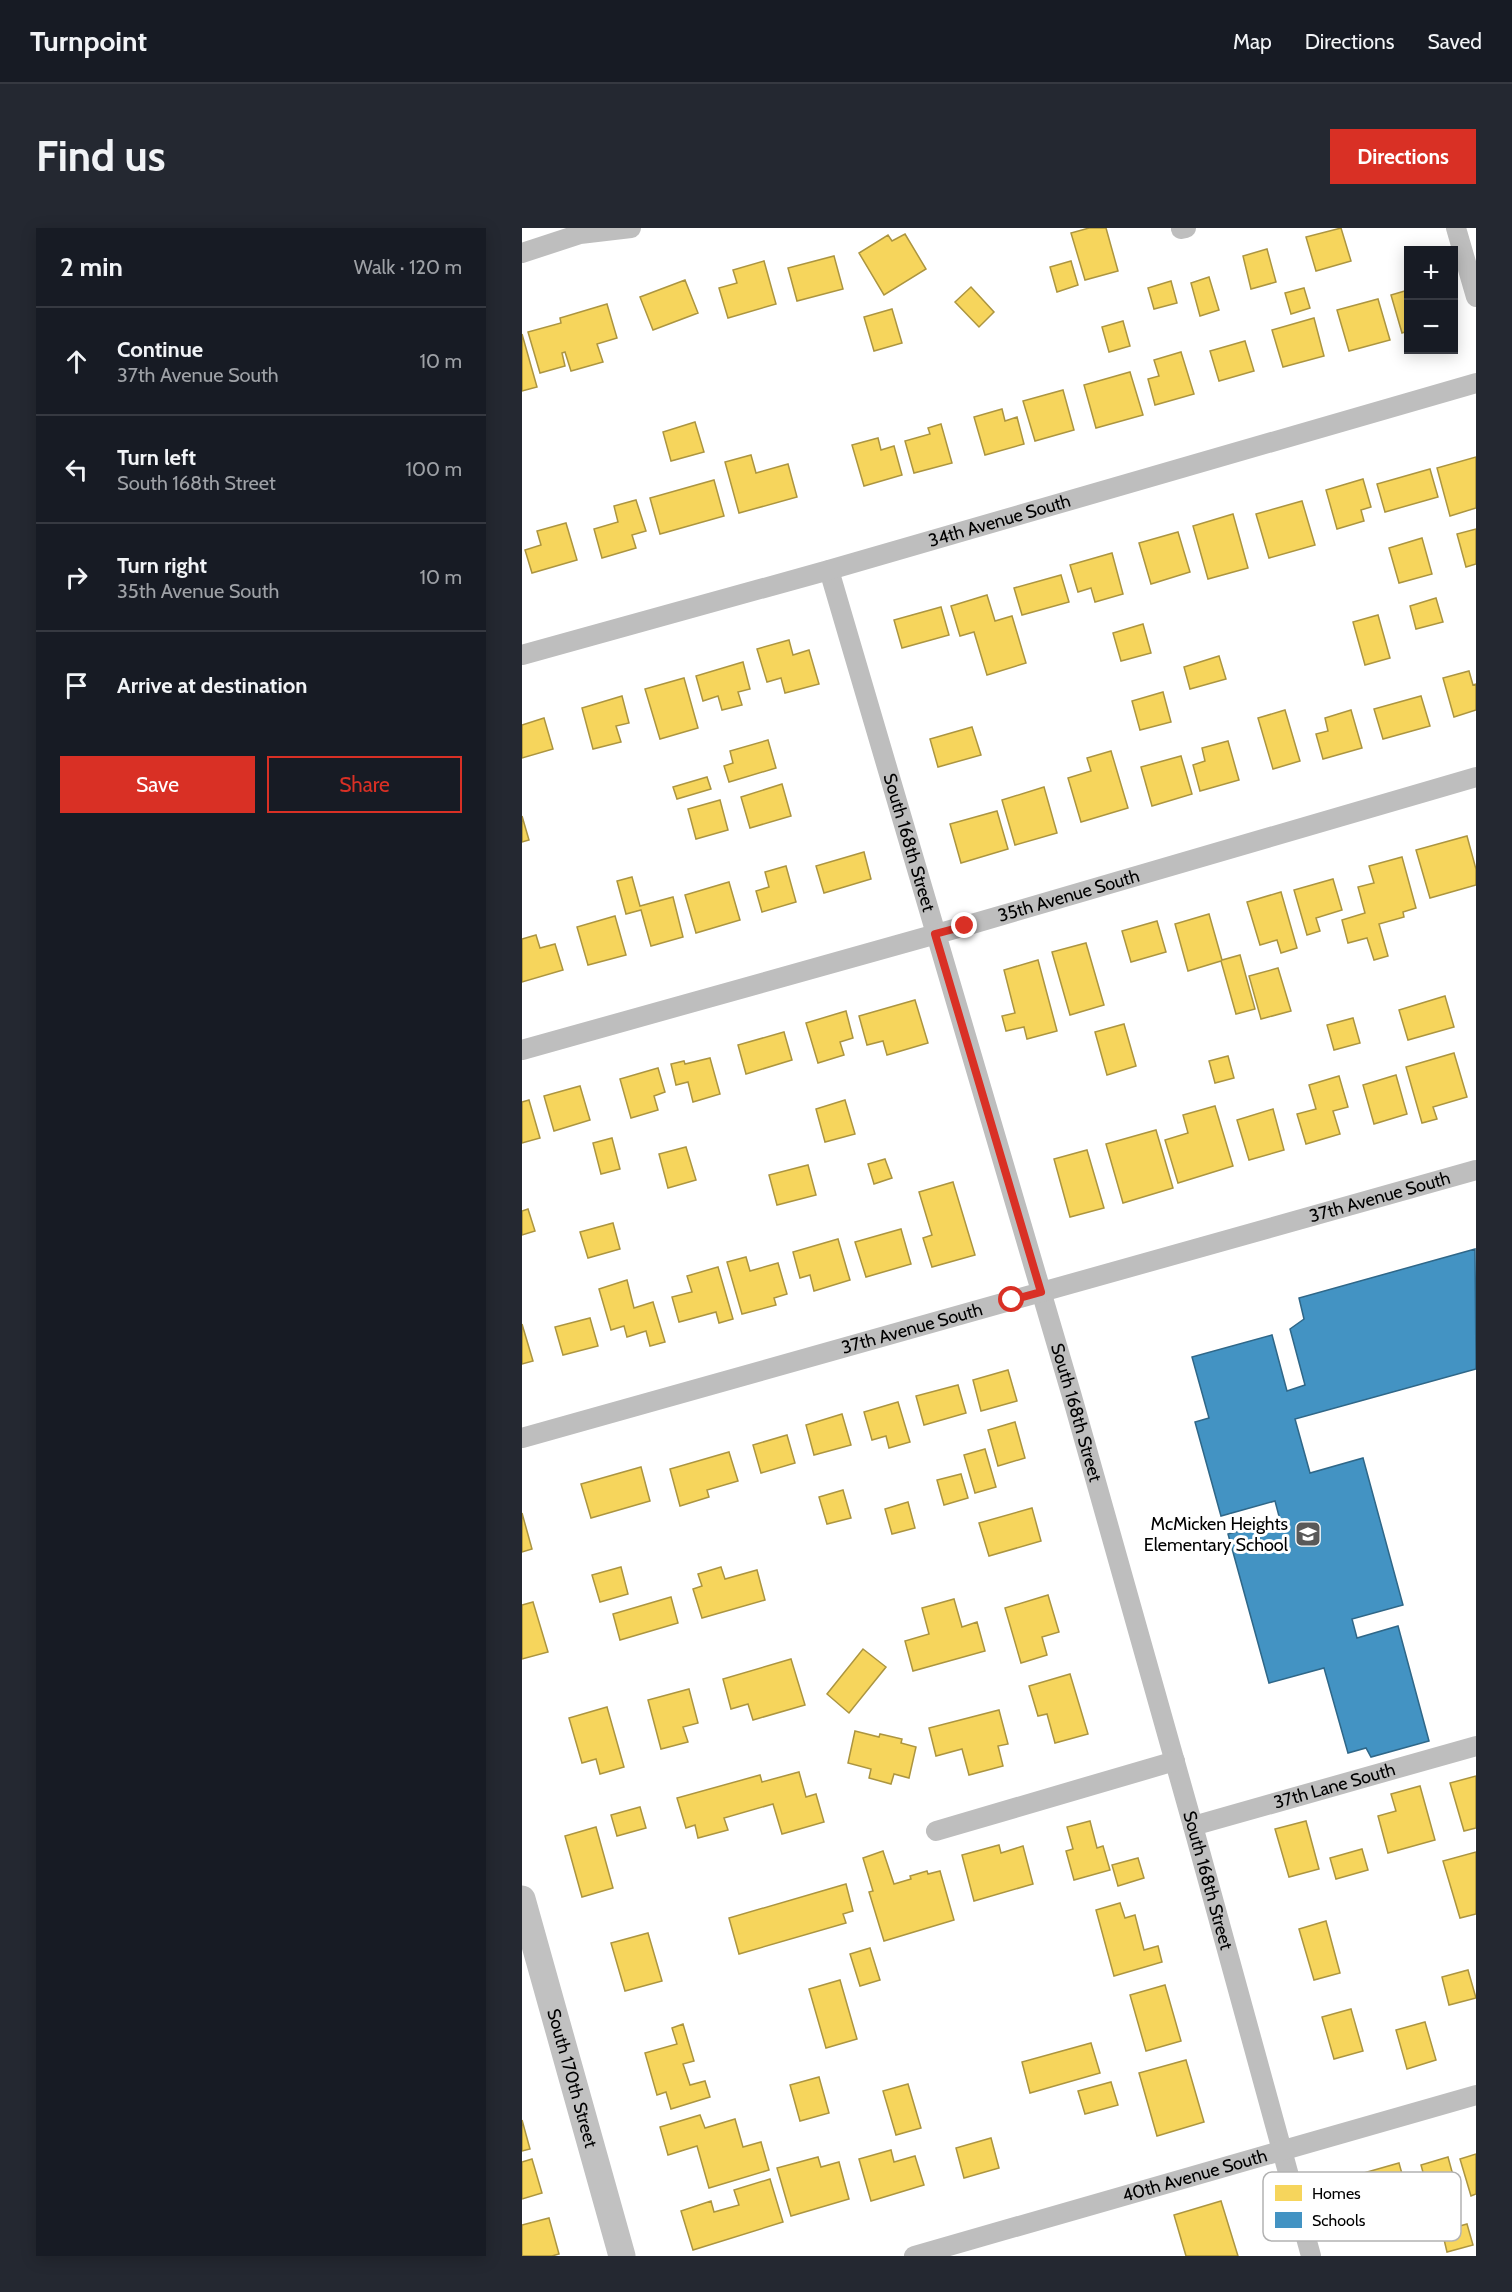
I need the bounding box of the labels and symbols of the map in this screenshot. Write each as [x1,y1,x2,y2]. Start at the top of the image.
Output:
street label: 34th Avenue South [926,490,1073,552]
street label: South 168th Street [878,771,940,914]
street label: 35th Avenue South [995,865,1142,927]
route end [951,912,977,938]
street label: 37th Avenue South [1307,1167,1453,1227]
route start [998,1286,1024,1312]
street label: 37th Avenue South [839,1298,985,1359]
street label: South 168th Street [1046,1341,1106,1484]
place label: McMicken Heights Elementary School [1144,1513,1289,1556]
school or university icon: McMicken Heights Elementary School [1293,1519,1323,1549]
street label: 37th Lane South [1271,1758,1398,1814]
street label: South 168th Street [1178,1808,1237,1952]
street label: South 170th Street [542,2006,602,2150]
street label: 40th Avenue South [1120,2144,1270,2207]
legend [1263,2172,1461,2241]
text: Homes [1312,2184,1361,2203]
text: Schools [1312,2211,1366,2230]

